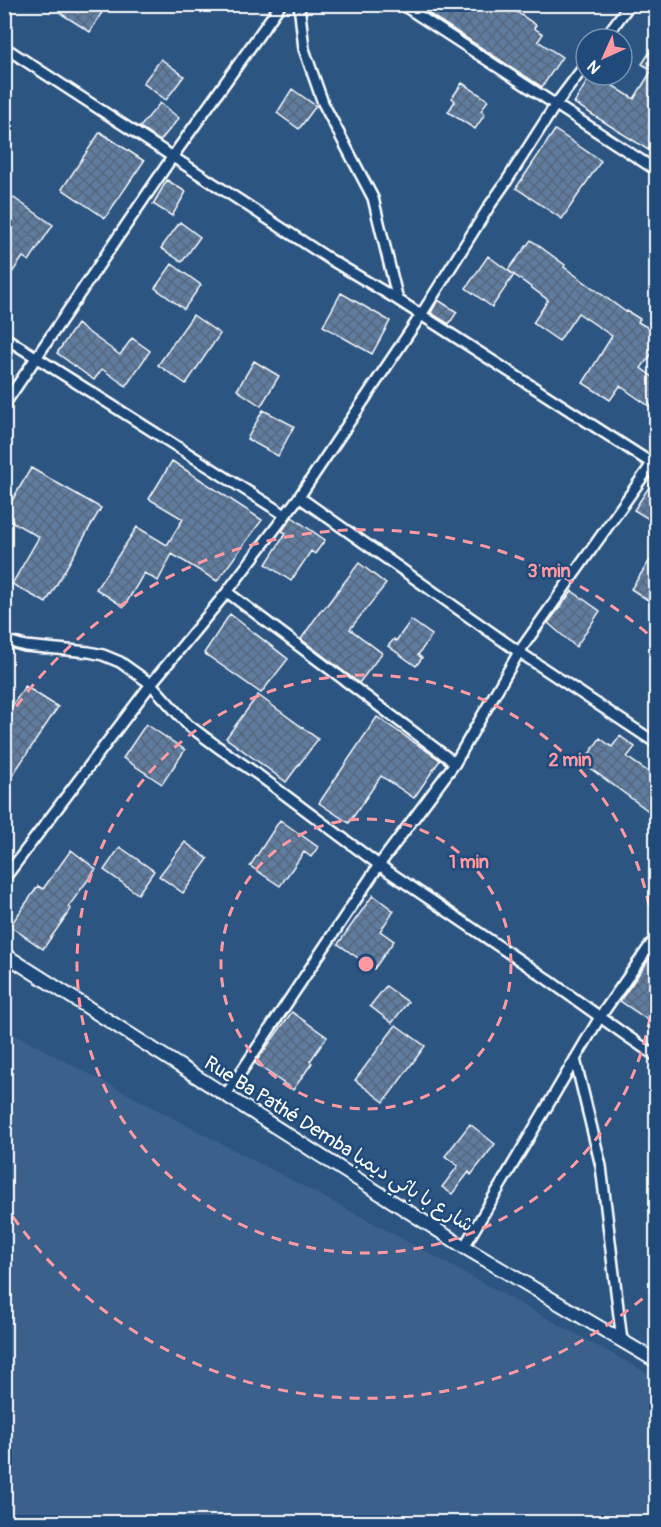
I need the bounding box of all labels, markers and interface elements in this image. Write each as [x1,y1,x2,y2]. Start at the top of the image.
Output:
north arrow [574,27,634,87]
text: N [583,56,605,78]
text: 3 min [527,560,571,583]
text: 2 min [548,749,592,772]
text: 1 min [449,851,489,874]
centre of rings [356,954,376,974]
street label: Rue Ba Pathé Demba شارع با باثي ديمبا [197,1050,479,1242]

